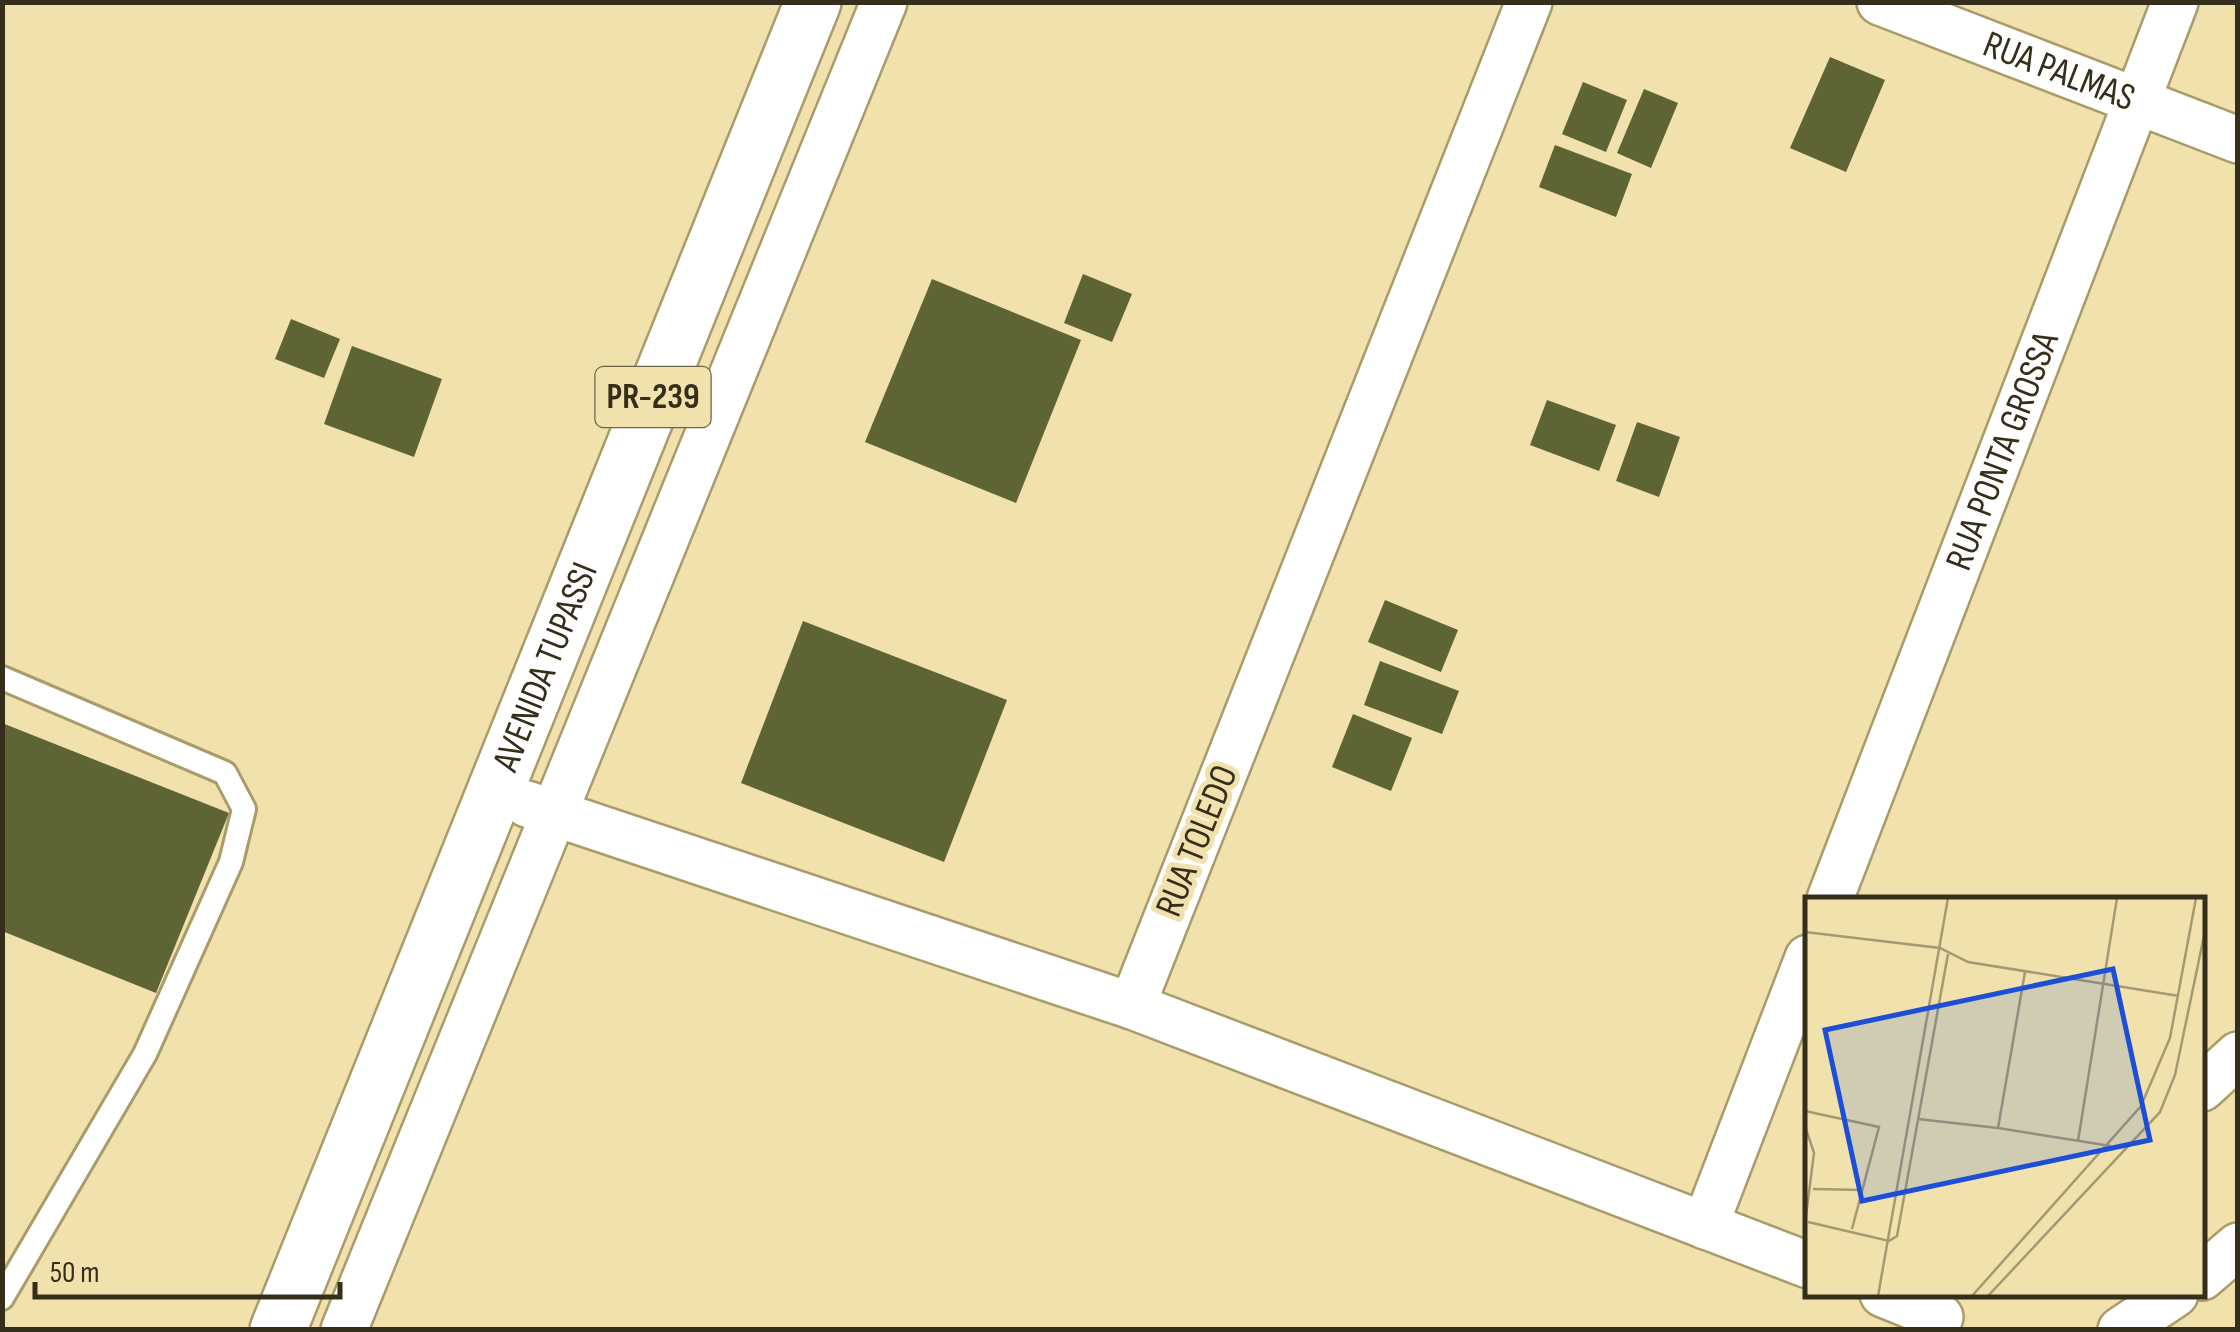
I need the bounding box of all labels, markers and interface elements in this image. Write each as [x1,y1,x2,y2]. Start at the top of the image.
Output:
street label: RUA PALMAS [1977,22,2141,121]
street label: RUA PONTA GROSSA [1936,325,2069,576]
road number: PR-239 [596,367,710,427]
street label: AVENIDA TUPASSI [483,556,607,779]
street label: RUA TOLEDO [1146,759,1248,923]
inset map [1805,897,2205,1297]
scale bar [35,1237,340,1299]
text: 50 m [50,1255,99,1291]

